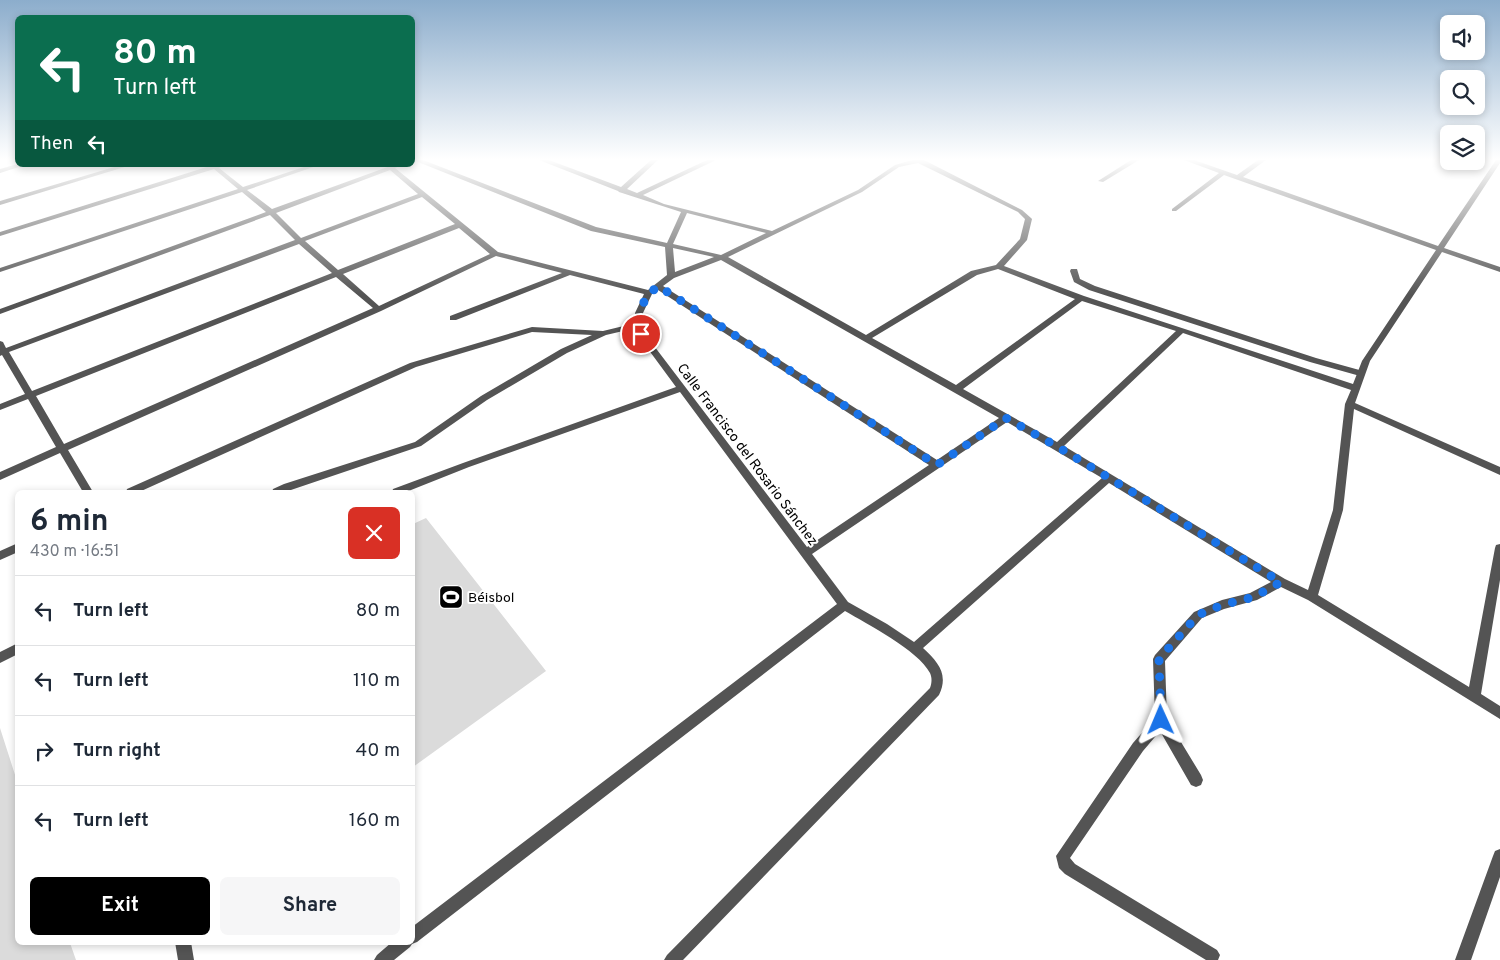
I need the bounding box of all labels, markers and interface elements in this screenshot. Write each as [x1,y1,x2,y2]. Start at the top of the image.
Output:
map controls [1440,15,1485,170]
button: sound [1440,15,1485,60]
text: 80 m [113,32,197,76]
icon: left [30,35,95,100]
button: search [1440,70,1485,115]
text: Turn left [113,75,196,102]
button: layers [1440,125,1485,170]
icon: left [83,130,111,158]
text: Then [30,132,73,156]
pin [620,313,662,355]
icon: arrive [627,320,655,348]
street label: Calle Francisco del Rosario Sánchez [673,360,821,549]
text: 6 min [30,504,108,541]
button: close [348,507,400,559]
text: 430 m · 16:51 [30,542,120,562]
sports icon: Béisbol [438,584,464,610]
place label: Béisbol [468,590,515,607]
icon: left [30,597,58,625]
text: Turn left [73,599,149,623]
text: 80 m [356,599,400,623]
icon: left [30,667,58,695]
text: Turn left [73,669,149,693]
text: 110 m [353,669,400,693]
position arrow [1134,693,1186,745]
icon: right [30,737,58,765]
text: Turn right [73,739,161,763]
text: 40 m [355,739,400,763]
icon: left [30,807,58,835]
text: Turn left [73,809,149,833]
text: 160 m [349,809,400,833]
button: Exit [30,877,210,935]
button: Share [220,877,400,935]

